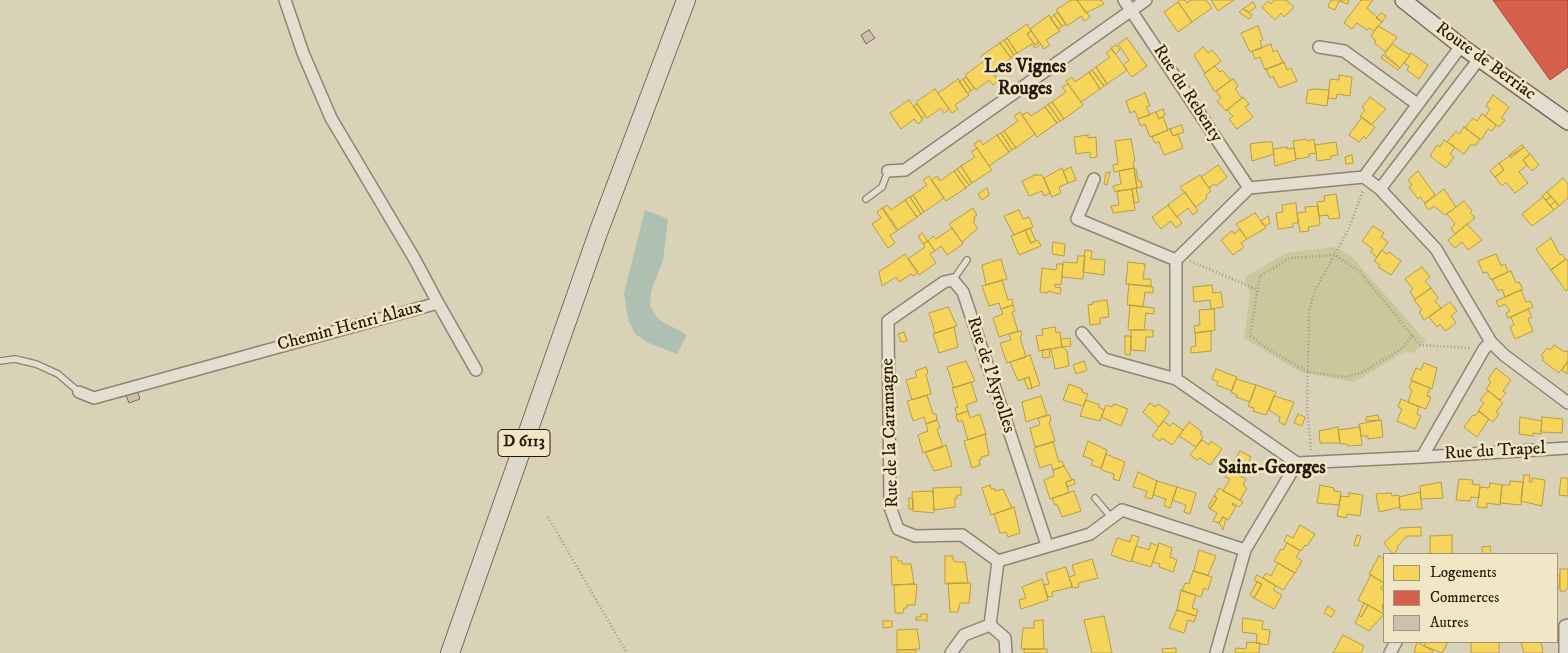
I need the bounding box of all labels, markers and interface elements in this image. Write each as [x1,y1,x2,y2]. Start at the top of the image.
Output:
street label: Route de Berriac [1431,18,1539,106]
street label: Rue du Rebenty [1147,41,1227,147]
district label: Les Vignes Rouges [984,57,1066,101]
street label: Chemin Henri Alaux [275,297,425,357]
street label: Rue de l'Ayrolles [961,314,1019,436]
street label: Rue de la Caramagne [878,358,904,508]
road number: D 6113 [498,429,550,456]
street label: Rue du Trapel [1444,439,1546,465]
district label: Saint-Georges [1218,458,1326,480]
legend [1383,553,1558,643]
text: Logements [1430,563,1497,582]
text: Commerces [1430,588,1499,607]
text: Autres [1430,613,1468,632]

